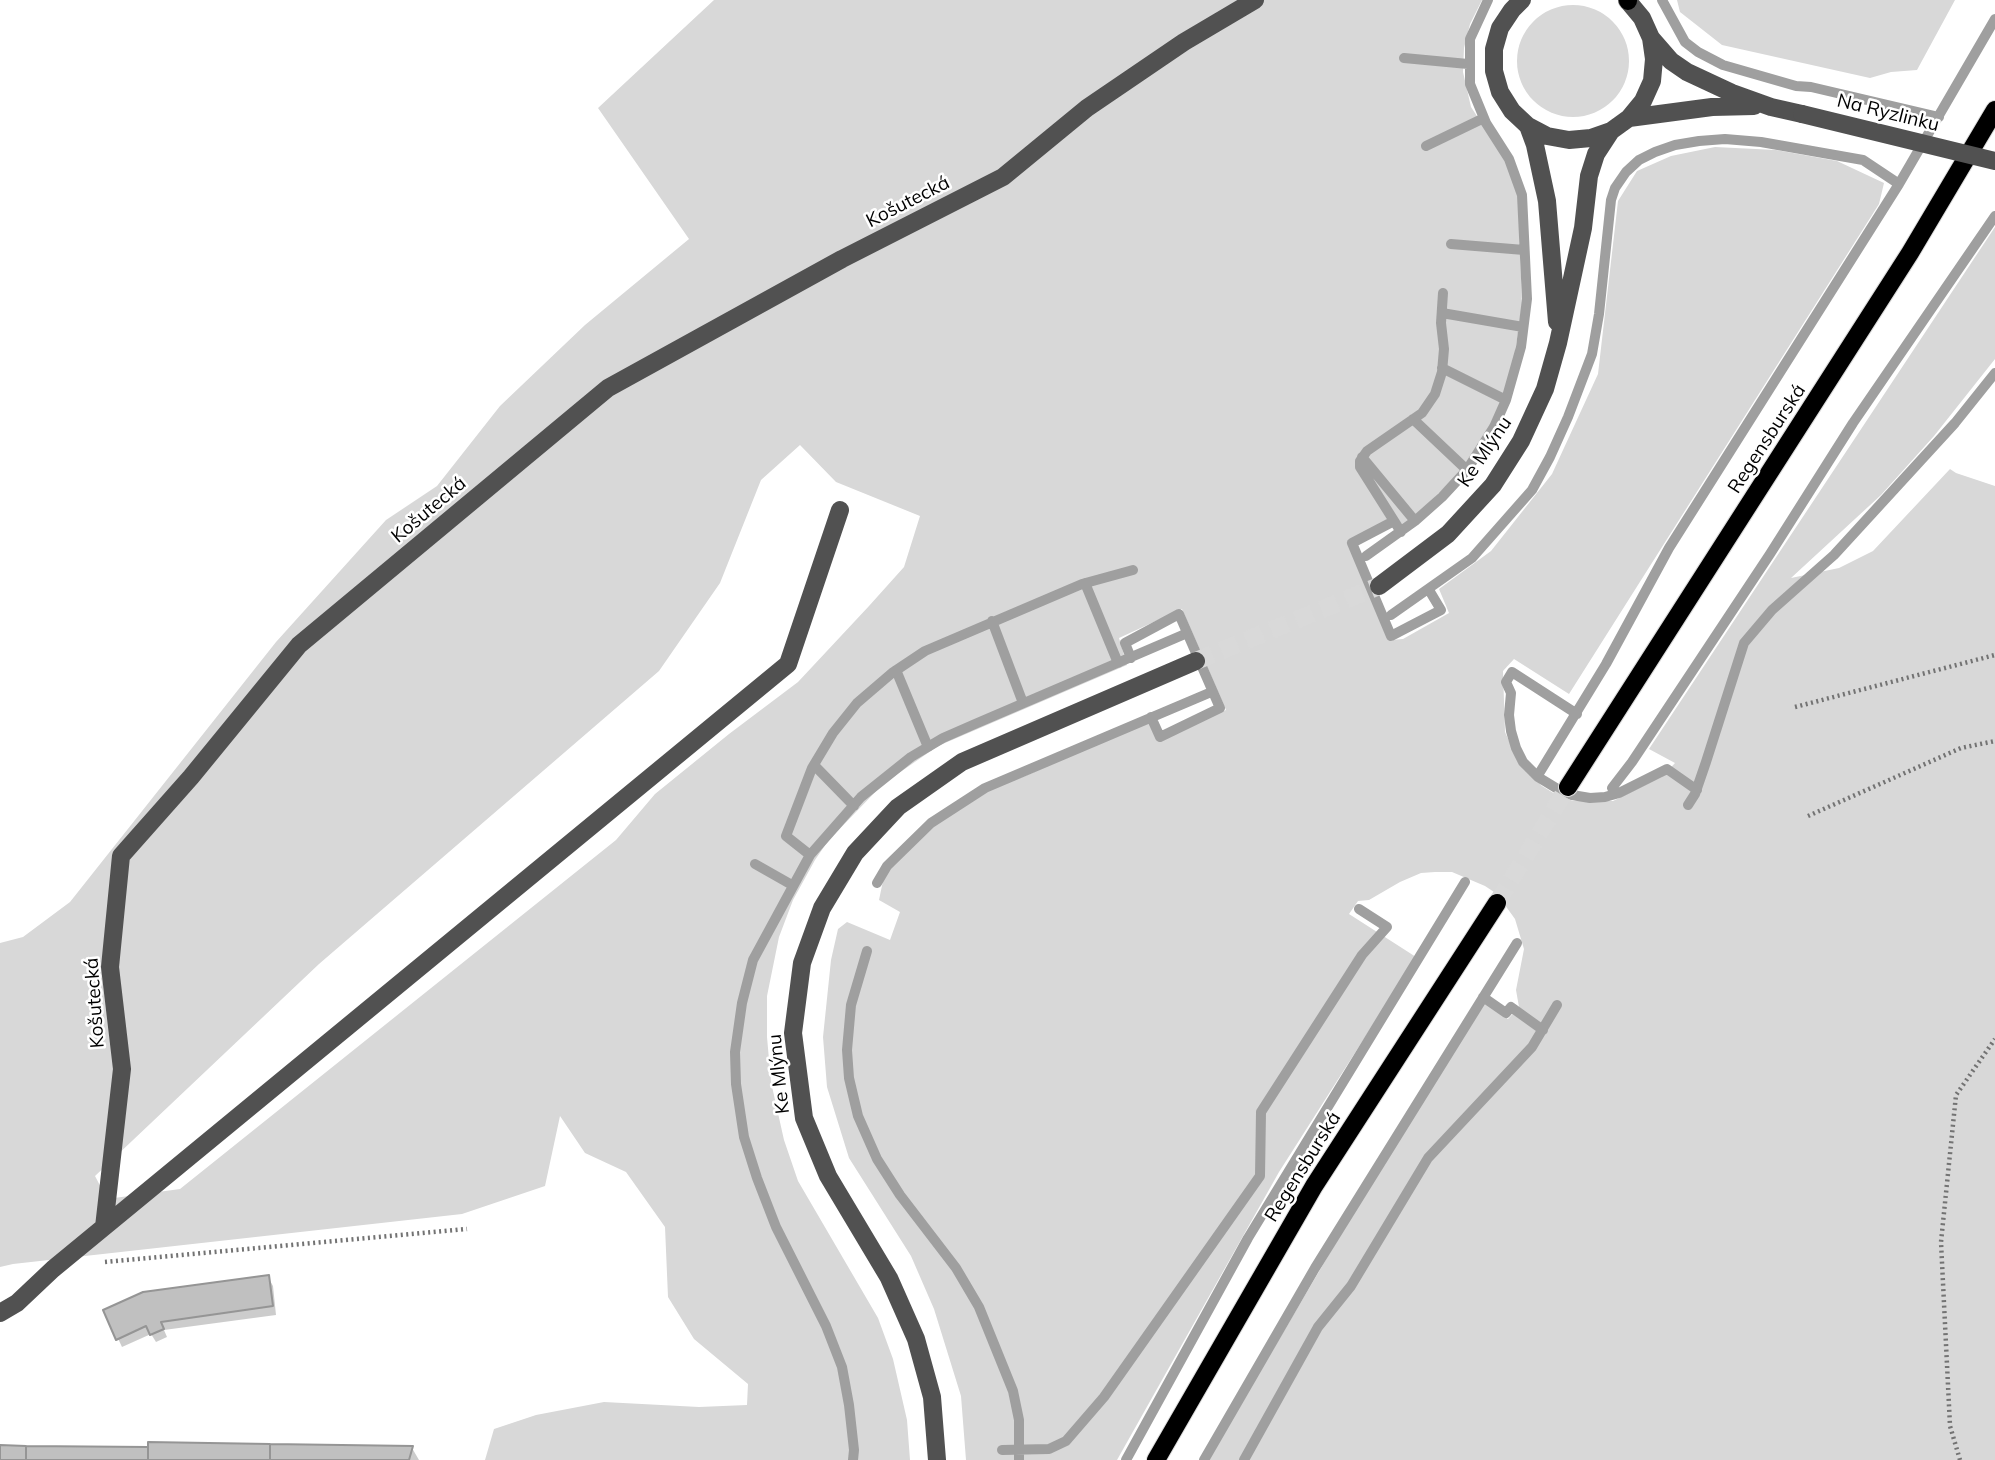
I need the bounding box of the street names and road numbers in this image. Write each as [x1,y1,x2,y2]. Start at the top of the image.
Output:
street label: Na Ryzlinku [1835,89,1941,137]
street label: Košutecká [862,171,954,233]
street label: Regensburská [1723,380,1811,498]
street label: Ke Mlýnu [1453,412,1517,492]
street label: Košutecká [387,472,471,548]
street label: Košutecká [80,957,110,1049]
street label: Ke Mlýnu [763,1033,795,1115]
street label: Regensburská [1260,1108,1346,1226]

